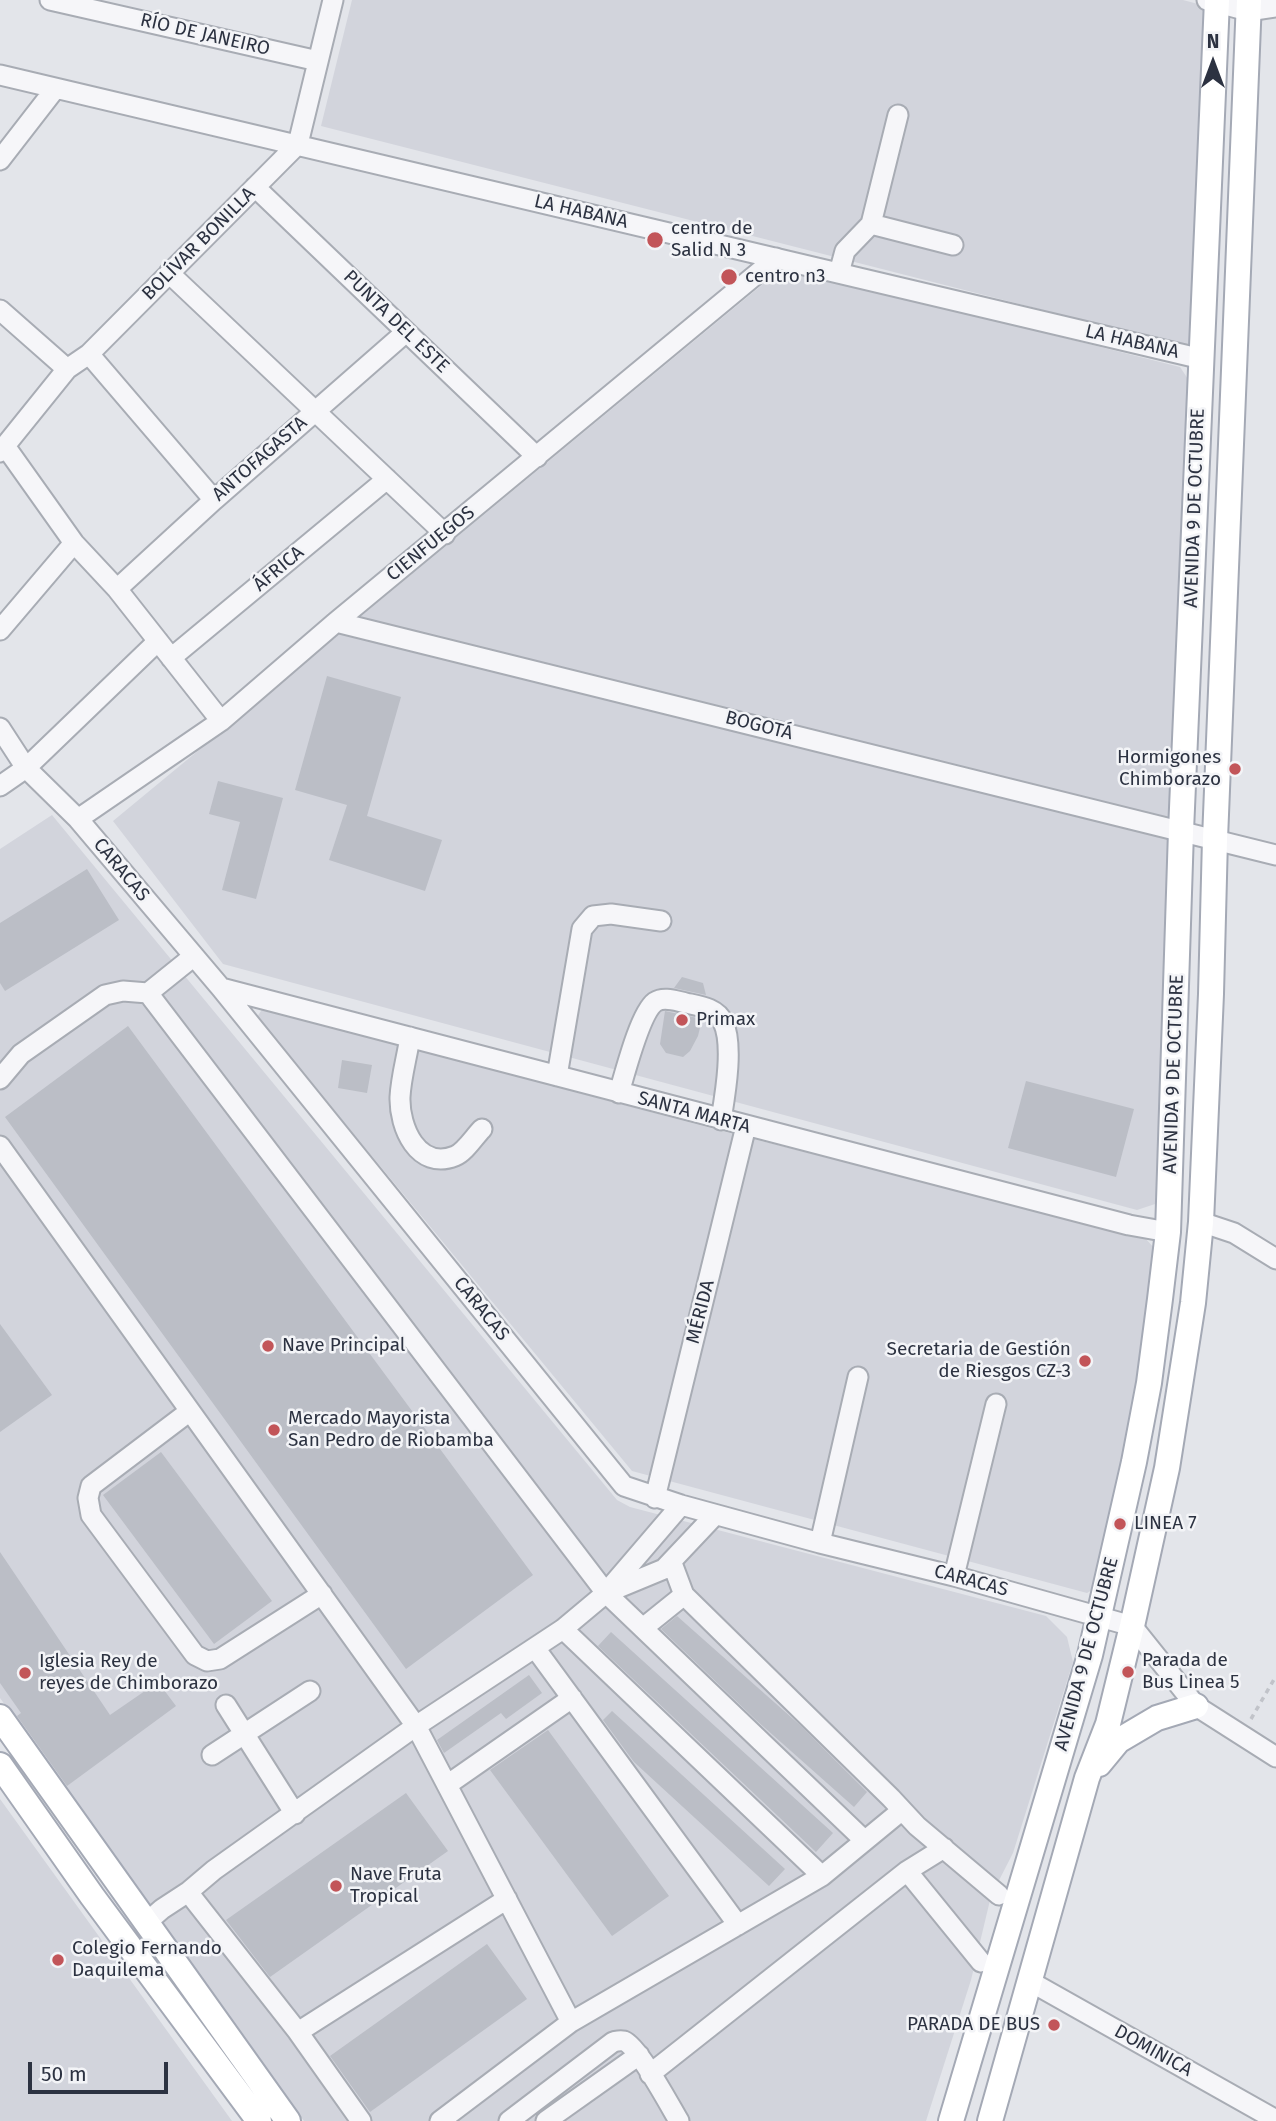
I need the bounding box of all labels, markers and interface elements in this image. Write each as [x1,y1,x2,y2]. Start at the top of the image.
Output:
street label: RÍO DE JANEIRO [138,9,272,61]
north arrow [1178,28,1248,98]
text: N [1207,30,1219,53]
street label: BOLÍVAR BONILLA [138,183,260,305]
street label: LA HABANA [532,190,630,234]
place label: centro de Salid N 3 [671,218,753,262]
marker: centro de Salid N 3 [645,230,665,250]
street label: PUNTA DEL ESTE [338,266,454,378]
place label: centro n3 [745,266,826,288]
marker: centro n3 [719,267,739,287]
street label: LA HABANA [1083,320,1181,364]
street label: AVENIDA 9 DE OCTUBRE [1180,408,1210,608]
street label: ANTOFAGASTA [208,412,312,506]
street label: CIENFUEGOS [382,502,480,586]
street label: ÁFRICA [249,541,309,597]
street label: BOGOTÁ [723,707,795,745]
place label: Hormigones Chimborazo [1117,747,1221,791]
marker: Hormigones Chimborazo [1227,761,1243,777]
street label: CARACAS [88,834,154,906]
street label: AVENIDA 9 DE OCTUBRE [1159,974,1189,1174]
place label: Primax [696,1009,755,1031]
marker: Primax [674,1012,690,1028]
street label: SANTA MARTA [635,1087,753,1139]
street label: CARACAS [448,1272,514,1346]
street label: MÉRIDA [682,1278,720,1346]
place label: Nave Principal [282,1335,405,1357]
marker: Nave Principal [260,1338,276,1354]
place label: Secretaria de Gestión de Riesgos CZ-3 [887,1339,1071,1383]
marker: Secretaria de Gestión de Riesgos CZ-3 [1077,1353,1093,1369]
place label: Mercado Mayorista San Pedro de Riobamba [288,1408,494,1452]
marker: Mercado Mayorista San Pedro de Riobamba [266,1422,282,1438]
place label: LINEA 7 [1134,1513,1197,1535]
marker: LINEA 7 [1112,1516,1128,1532]
street label: AVENIDA 9 DE OCTUBRE [1050,1555,1124,1753]
street label: CARACAS [932,1560,1010,1602]
place label: Parada de Bus Linea 5 [1142,1650,1240,1694]
place label: Iglesia Rey de reyes de Chimborazo [39,1651,218,1695]
marker: Parada de Bus Linea 5 [1120,1664,1136,1680]
marker: Iglesia Rey de reyes de Chimborazo [17,1665,33,1681]
place label: Nave Fruta Tropical [350,1864,442,1908]
marker: Nave Fruta Tropical [328,1878,344,1894]
place label: Colegio Fernando Daquilema [72,1938,222,1982]
marker: Colegio Fernando Daquilema [50,1952,66,1968]
place label: PARADA DE BUS [907,2014,1040,2036]
marker: PARADA DE BUS [1046,2017,1062,2033]
street label: DOMINICA [1110,2020,1196,2082]
scale bar [32,2048,172,2092]
text: 50 m [41,2061,87,2087]

